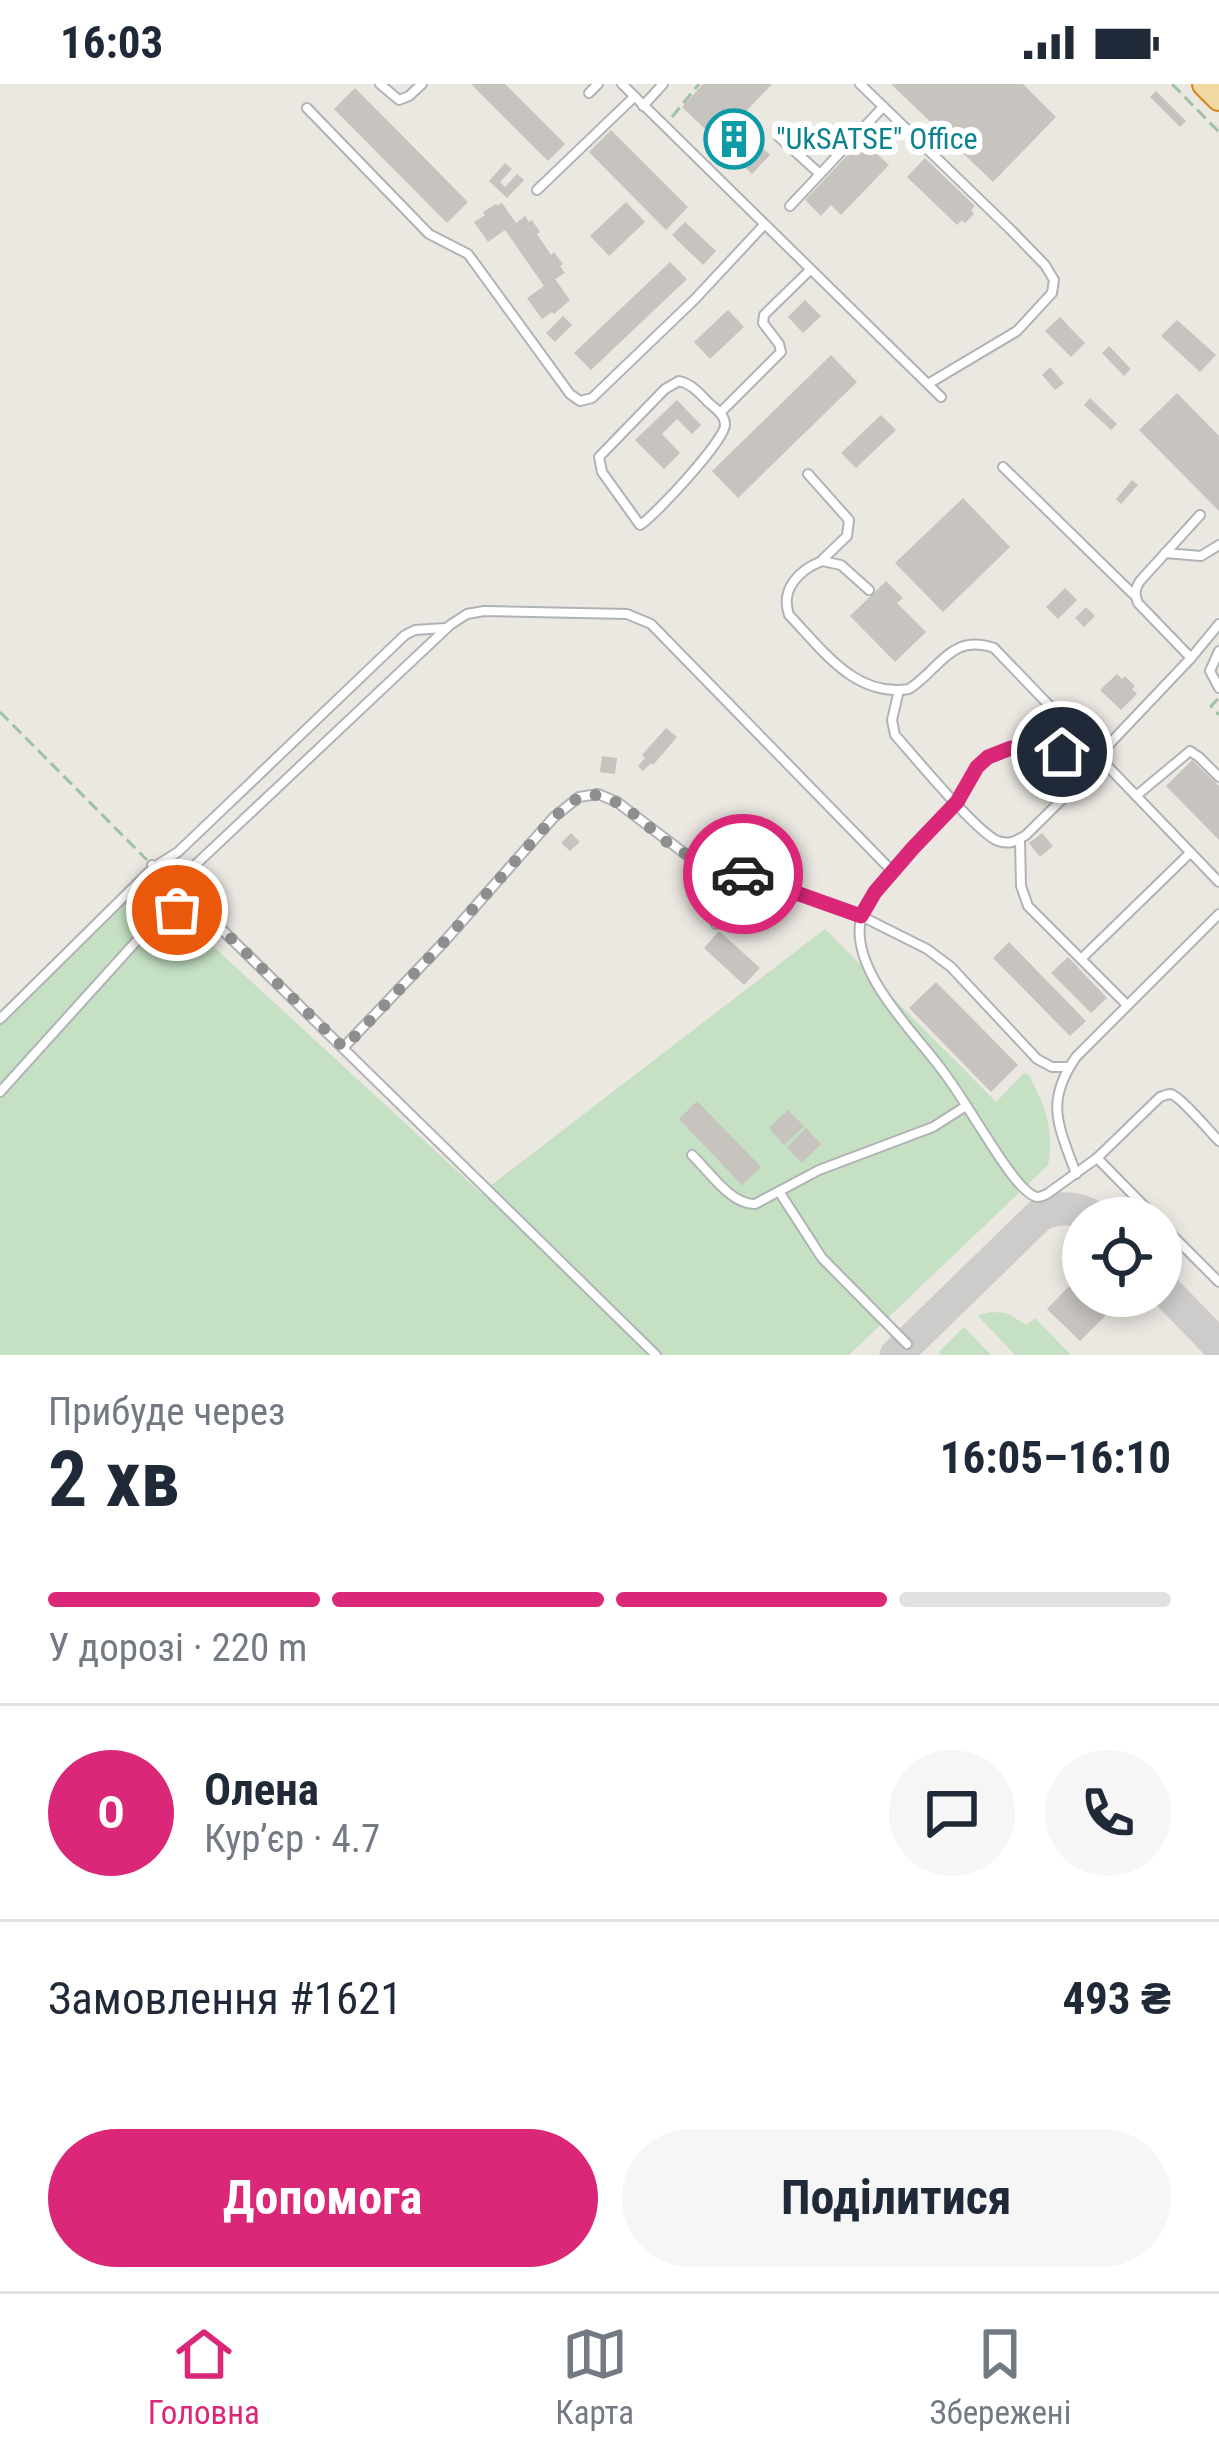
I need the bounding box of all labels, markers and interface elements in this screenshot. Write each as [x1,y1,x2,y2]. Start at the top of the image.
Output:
text: 16:03 [60,16,163,69]
building icon: "UkSATSE" Office [703,108,765,170]
place label: "UkSATSE" Office [776,121,978,156]
pin [1011,701,1113,803]
icon: home [1029,719,1095,785]
courier [683,814,803,934]
icon: car [710,841,776,907]
pin [126,859,228,961]
icon: bag [144,877,210,943]
map controls [1062,1197,1182,1317]
button: locate [1062,1197,1182,1317]
text: Прибуде через [48,1389,285,1435]
text: 16:05–16:10 [940,1431,1171,1484]
text: 2 хв [48,1434,180,1525]
text: У дорозі · 220 m [48,1625,307,1671]
button: chat [889,1750,1015,1876]
button: phone [1045,1750,1171,1876]
text: Олена [204,1763,319,1816]
text: О [97,1786,125,1839]
text: Кур’єр · 4.7 [204,1816,380,1862]
text: Замовлення #1621 [48,1972,403,2025]
text: 493 ₴ [1062,1972,1171,2025]
button: Допомога [48,2129,598,2267]
button: Поділитися [622,2129,1171,2267]
tab: Головна [148,2321,260,2432]
tab: Карта [555,2321,634,2432]
tab: Збережені [930,2321,1071,2432]

